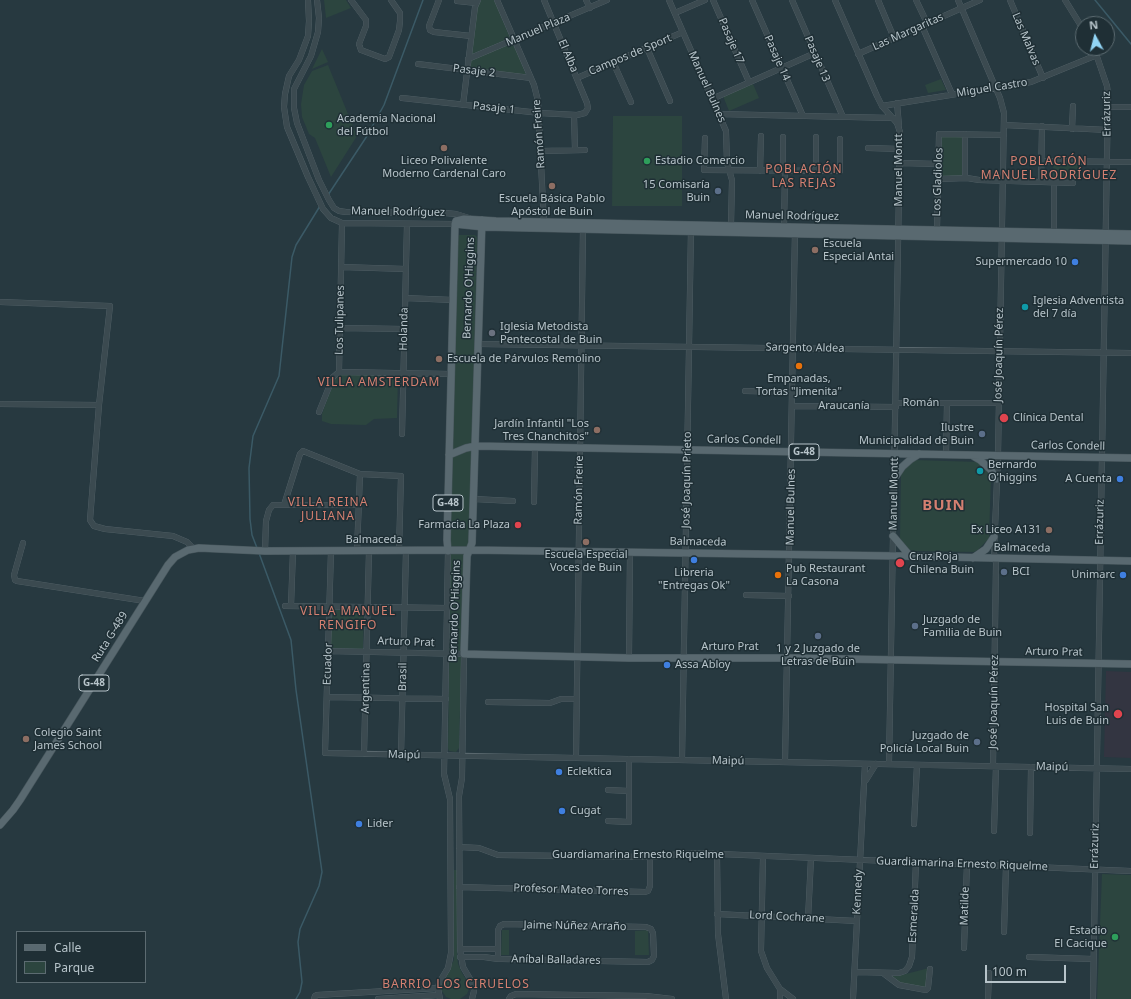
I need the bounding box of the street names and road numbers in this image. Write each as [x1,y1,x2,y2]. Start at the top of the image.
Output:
street label: Las Margaritas [870,10,946,54]
street label: Manuel Plaza [504,11,572,49]
street label: Las Malvas [1009,11,1043,67]
street label: Pasaje 17 [715,16,747,66]
street label: Campos de Sport [587,32,673,78]
street label: Pasaje 14 [761,33,793,83]
street label: Pasaje 13 [801,34,833,84]
street label: El Alba [555,37,581,75]
street label: Manuel Bulnes [685,49,729,125]
street label: Pasaje 2 [452,62,496,80]
street label: Miguel Castro [956,76,1028,100]
street label: Errázuriz [1100,91,1114,137]
street label: Pasaje 1 [472,99,516,117]
street label: Ramón Freire [530,99,548,169]
street label: Manuel Montt [892,133,906,207]
street label: Los Gladiolos [930,147,946,217]
street label: Manuel Rodríguez [351,205,445,219]
street label: Manuel Rodríguez [745,209,839,223]
street label: Bernardo O'Higgins [461,237,477,339]
street label: Los Tulipanes [333,285,347,355]
street label: Holanda [397,307,411,351]
street label: José Joaquín Pérez [992,308,1006,402]
street label: Sargento Aldea [765,341,845,355]
street label: Román [903,396,939,410]
street label: Araucanía [818,399,870,413]
street label: José Joaquín Prieto [680,432,694,528]
street label: Carlos Condell [707,433,781,447]
street label: Carlos Condell [1031,439,1105,453]
road number: G-48 [789,444,819,460]
street label: Ramón Freire [572,455,586,525]
street label: Manuel Montt [887,457,901,531]
street label: Manuel Bulnes [784,469,798,545]
road number: G-48 [433,495,463,511]
street label: Errázuriz [1093,499,1107,545]
street label: Balmaceda [345,533,403,547]
street label: Balmaceda [669,535,727,549]
street label: Balmaceda [993,541,1051,555]
street label: Bernardo O'Higgins [447,560,463,662]
street label: Ruta G-489 [89,609,131,665]
street label: Arturo Prat [377,634,435,650]
street label: Arturo Prat [701,640,759,654]
street label: Ecuador [321,643,335,685]
street label: Arturo Prat [1025,645,1083,659]
street label: José Joaquín Pérez [987,655,1001,749]
street label: Argentina [359,662,373,714]
street label: Brasil [396,663,410,691]
road number: G-48 [79,675,109,691]
street label: Maipú [388,748,420,762]
street label: Maipú [712,754,744,768]
street label: Maipú [1036,760,1068,774]
street label: Errázuriz [1088,823,1102,869]
street label: Guardiamarina Ernesto Riquelme [552,848,724,862]
street label: Guardiamarina Ernesto Riquelme [876,854,1048,874]
street label: Kennedy [850,869,866,915]
street label: Profesor Mateo Torres [513,881,629,899]
street label: Matilde [958,886,972,926]
street label: Esmeralda [906,889,922,943]
street label: Lord Cochrane [749,908,825,926]
street label: Jaime Núñez Arraño [523,919,627,933]
street label: Aníbal Balladares [511,953,601,967]

